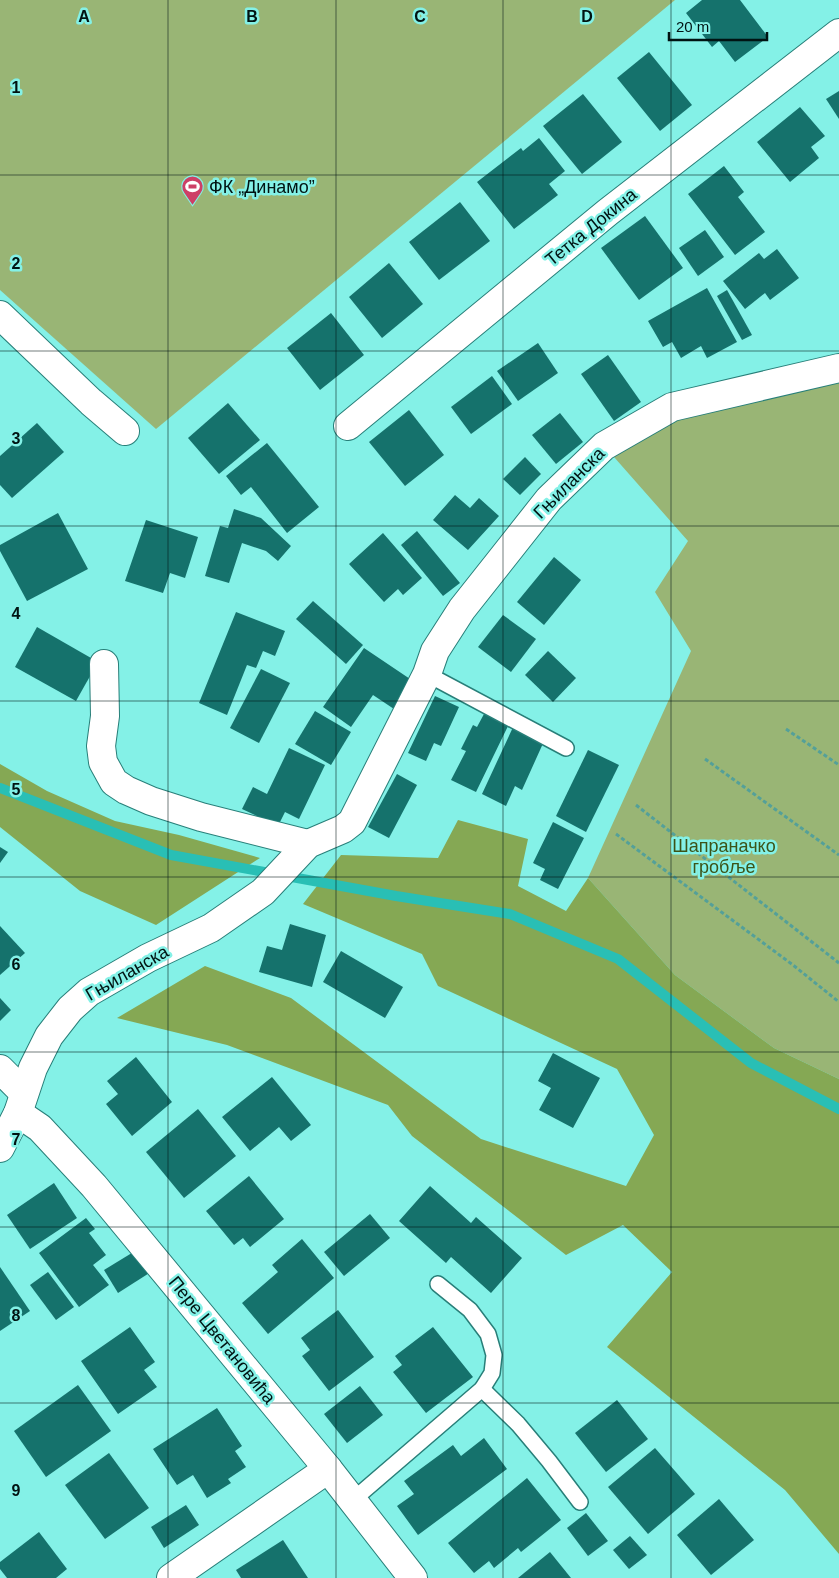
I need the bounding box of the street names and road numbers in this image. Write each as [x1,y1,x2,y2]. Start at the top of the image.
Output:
street label: Тетка Докина [541,184,641,270]
street label: Гњиланска [529,443,609,523]
street label: Гњиланска [82,941,173,1005]
street label: Пере Цветановића [165,1272,280,1408]

